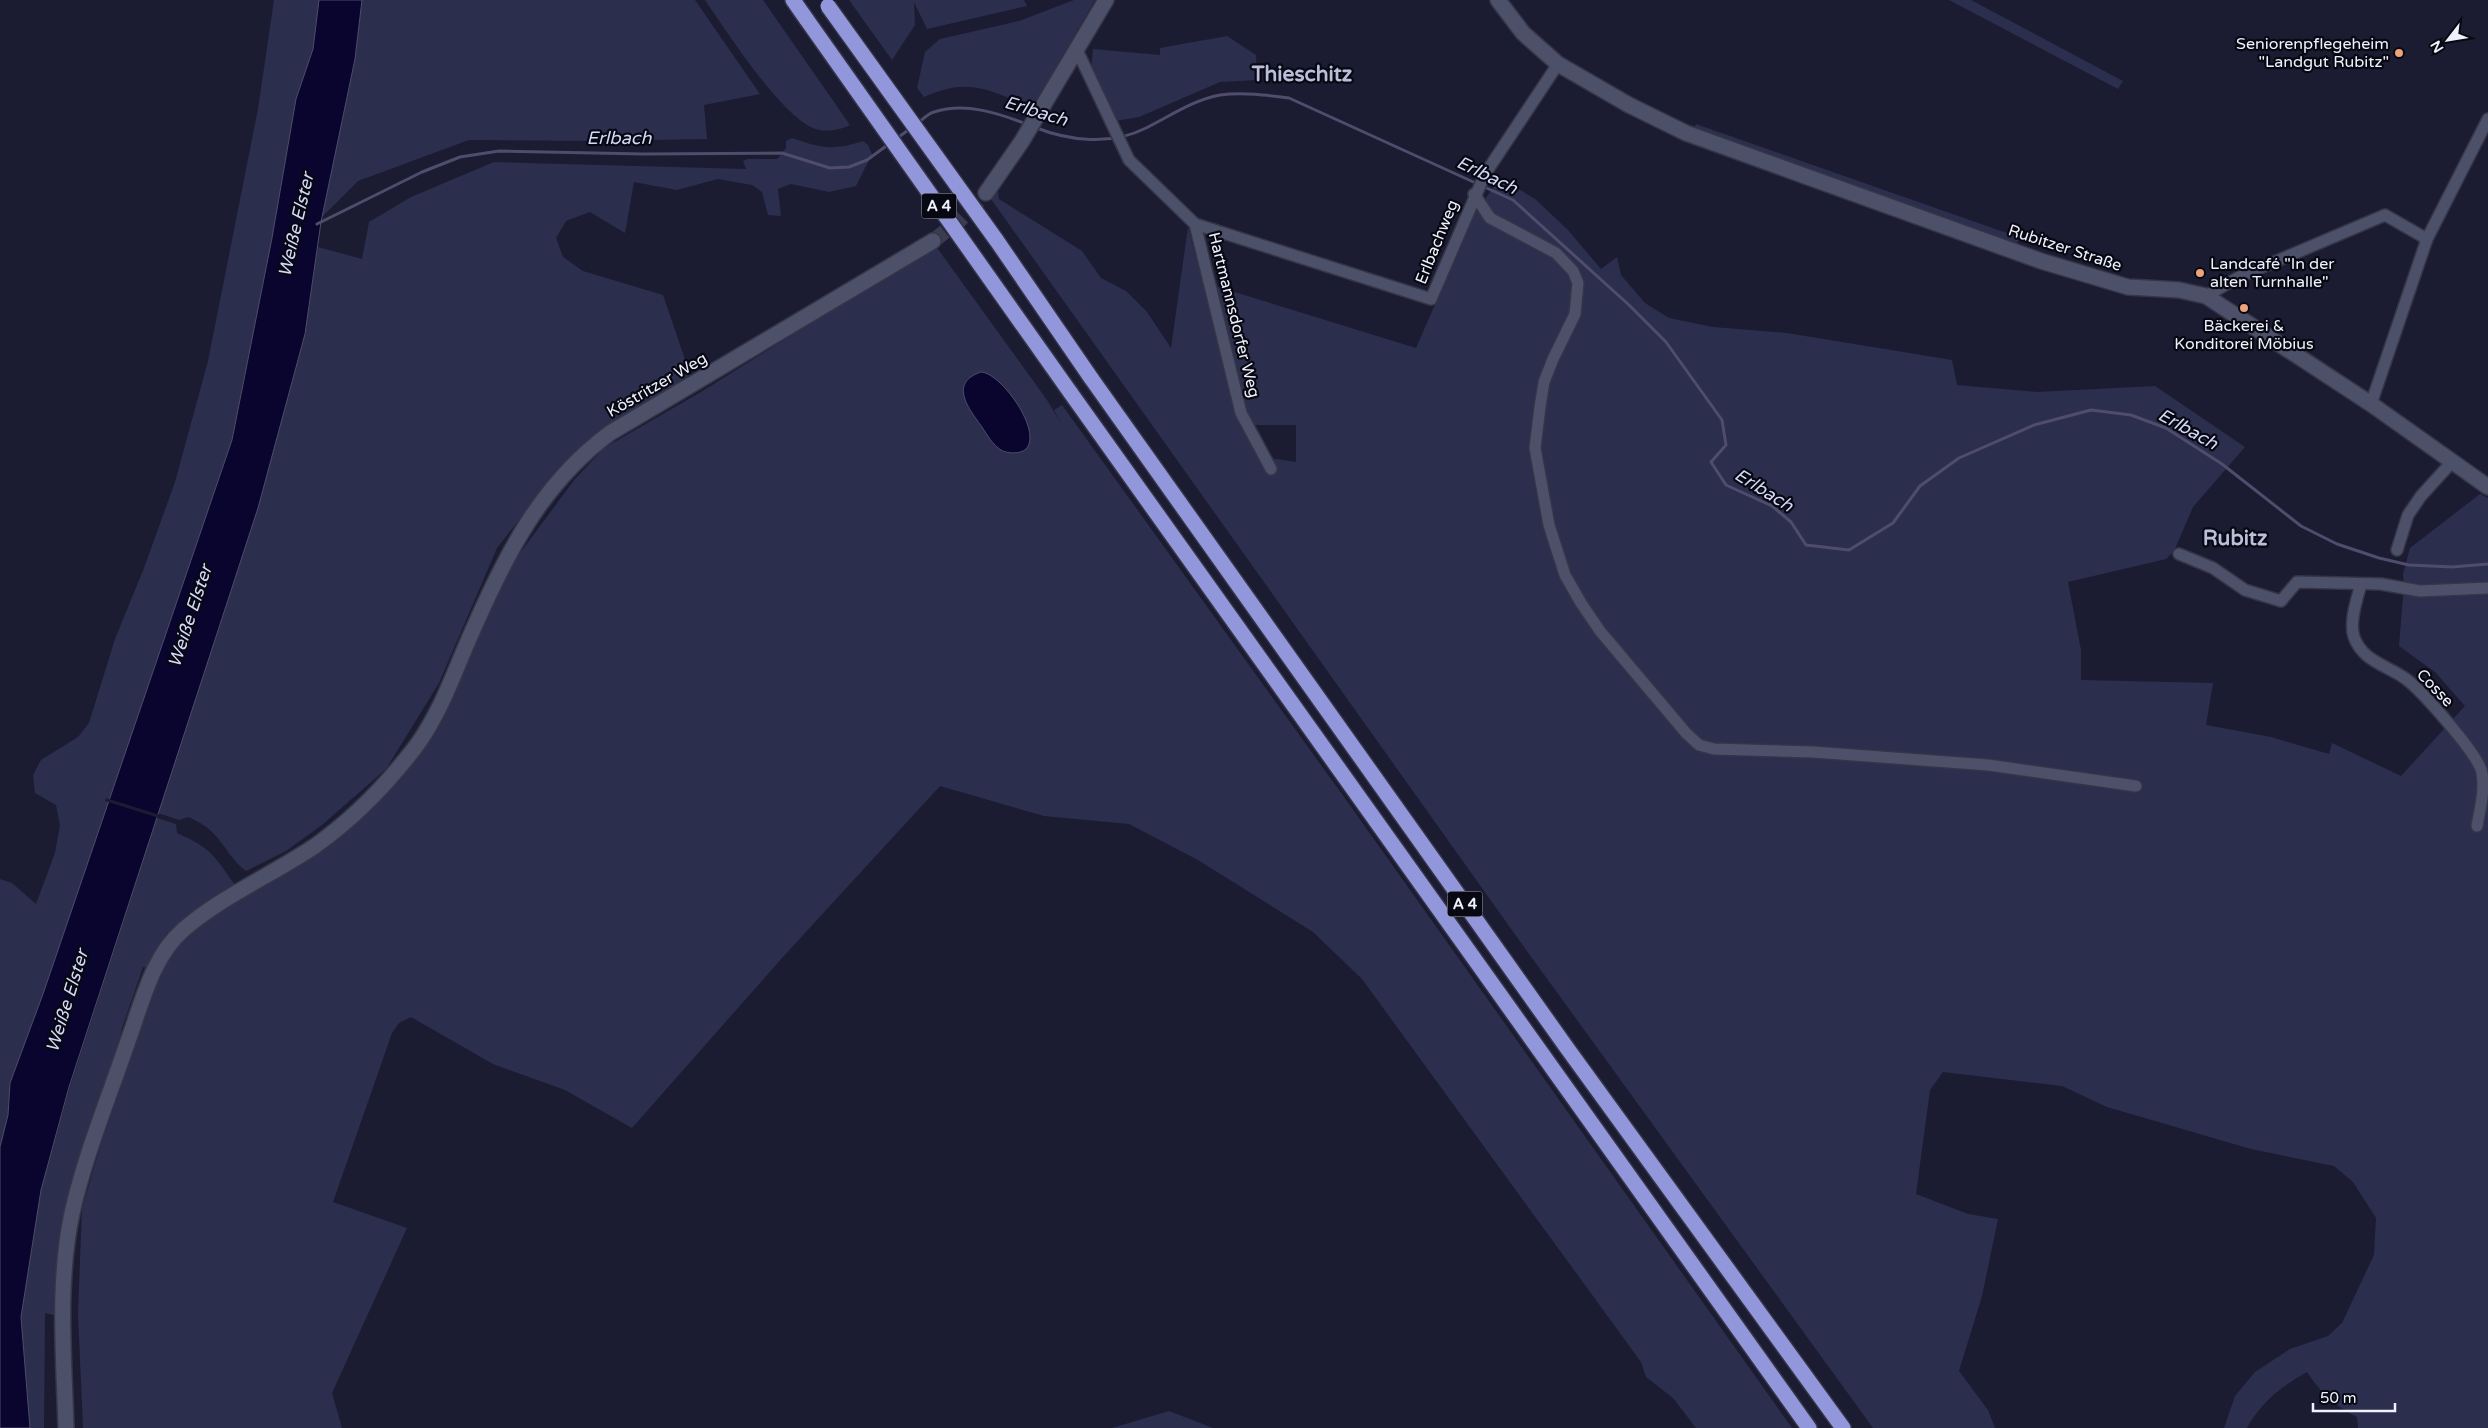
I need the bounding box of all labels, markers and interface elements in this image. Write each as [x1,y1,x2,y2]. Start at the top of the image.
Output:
north arrow [2423,15,2473,65]
place label: Seniorenpflegeheim "Landgut Rubitz" [2236,34,2389,72]
text: N [2427,37,2447,56]
marker: Seniorenpflegeheim "Landgut Rubitz" [2393,47,2405,59]
district label: Thieschitz [1251,62,1353,87]
water label: Erlbach [1002,91,1071,131]
water label: Erlbach [587,127,652,149]
water label: Erlbach [1453,151,1522,200]
water label: Weiße Elster [273,169,319,279]
road number: A 4 [922,194,956,218]
street label: Erlbachweg [1411,197,1463,287]
street label: Rubitzer Straße [2006,220,2124,276]
street label: Hartmannsdorfer Weg [1204,230,1264,400]
place label: Landcafé "In der alten Turnhalle" [2210,254,2335,292]
marker: Landcafé "In der alten Turnhalle" [2194,267,2206,279]
marker: Bäckerei & Konditorei Möbius [2238,302,2250,314]
place label: Bäckerei & Konditorei Möbius [2174,316,2314,354]
street label: Köstritzer Weg [603,348,711,422]
water label: Erlbach [2154,404,2223,455]
water label: Erlbach [1731,464,1798,517]
district label: Rubitz [2203,526,2268,551]
water label: Weiße Elster [163,560,218,670]
street label: Cosse [2412,665,2458,711]
road number: A 4 [1448,892,1482,916]
water label: Weiße Elster [41,945,94,1055]
scale bar [2313,1380,2396,1412]
text: 50 m [2320,1389,2357,1407]

